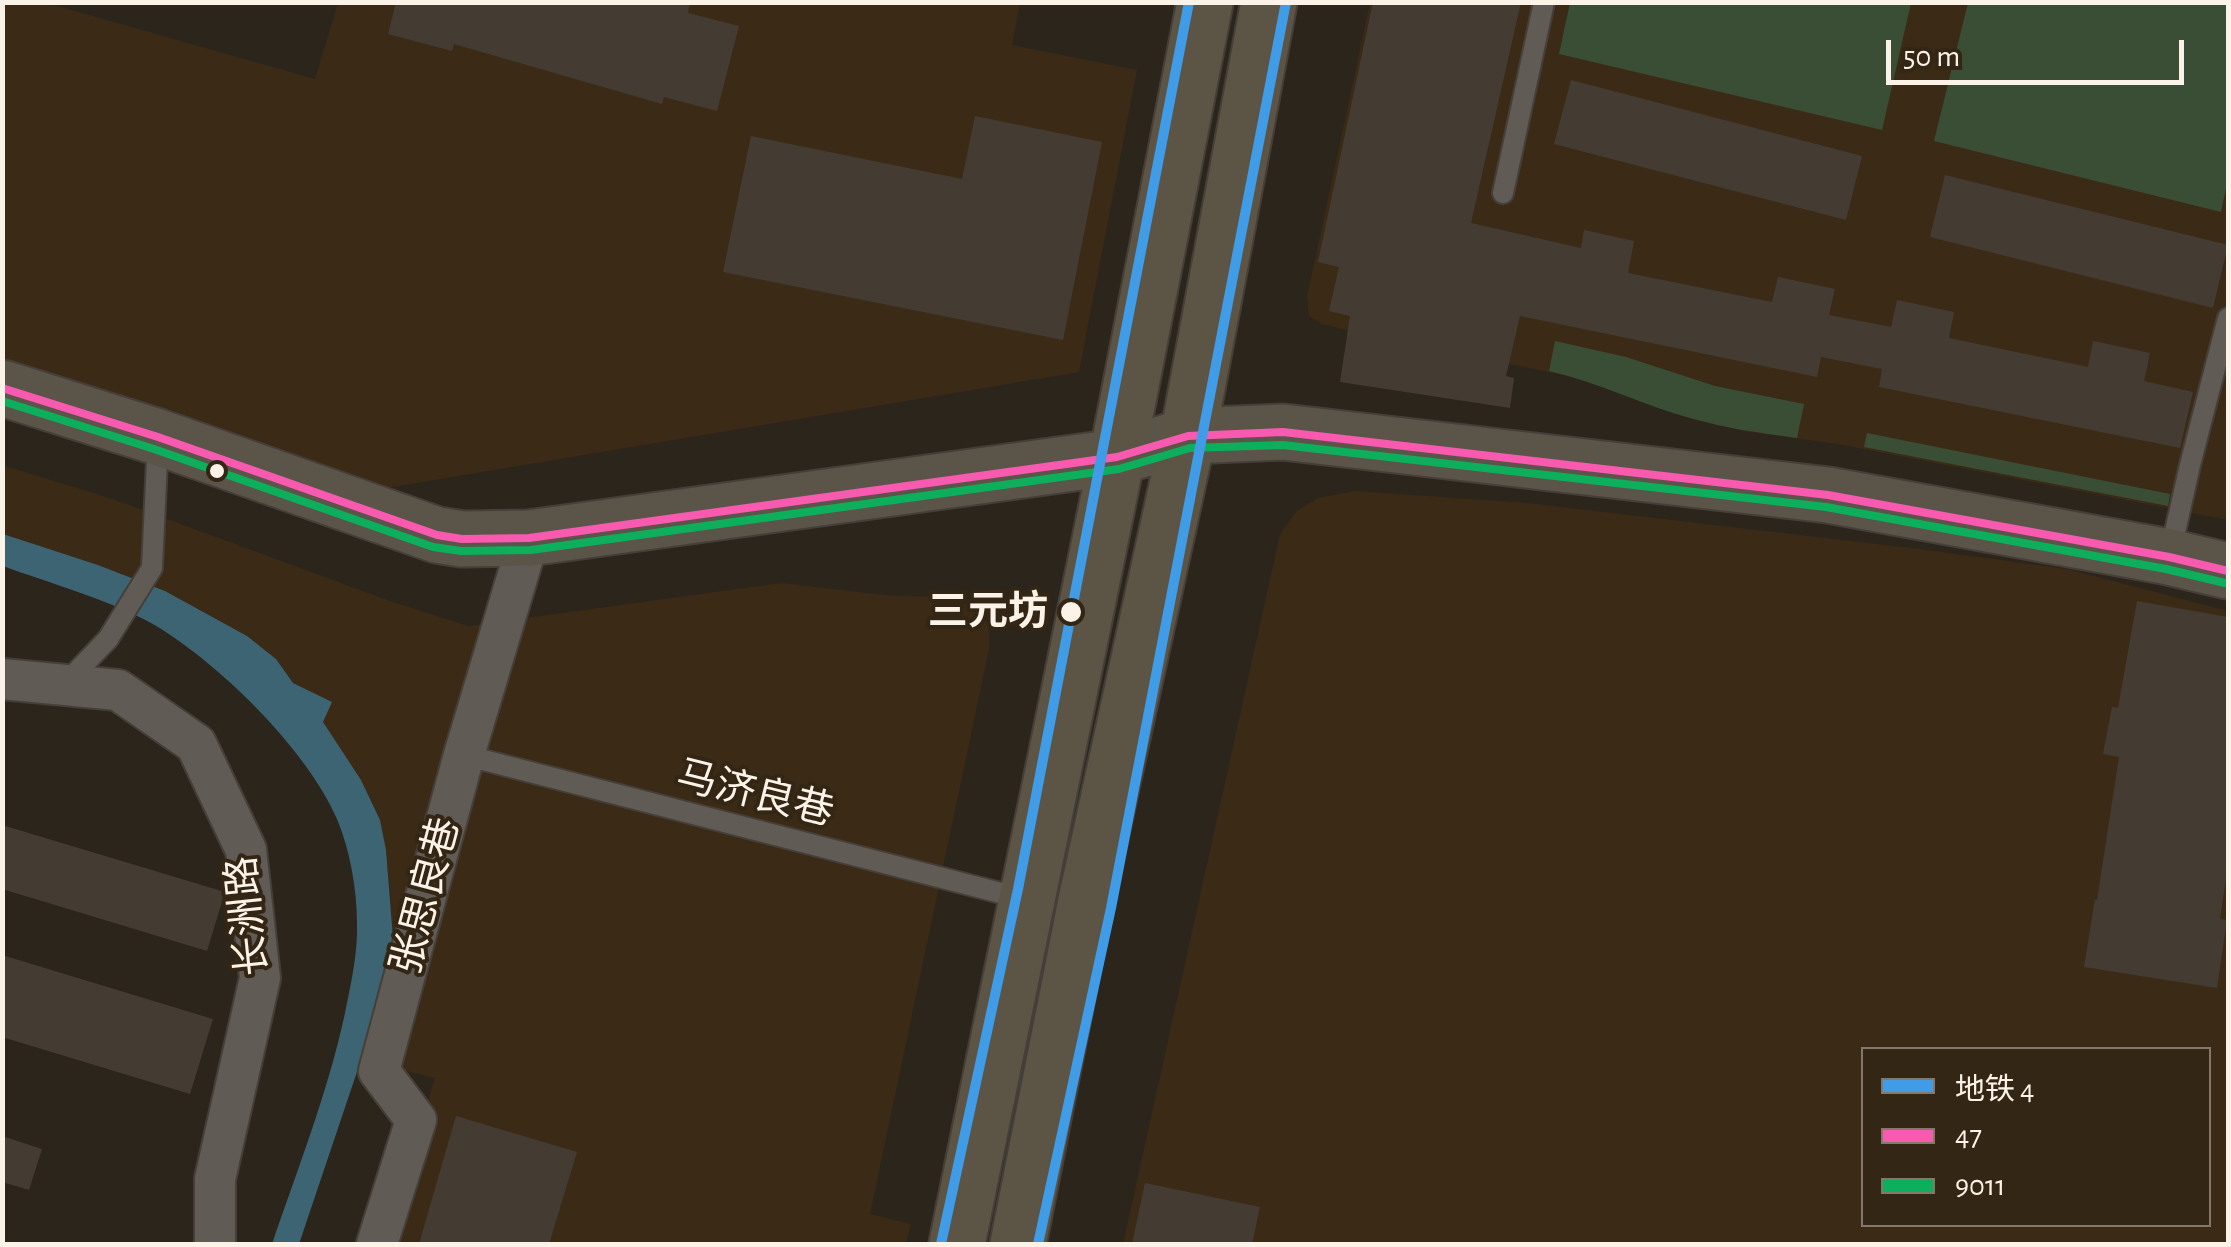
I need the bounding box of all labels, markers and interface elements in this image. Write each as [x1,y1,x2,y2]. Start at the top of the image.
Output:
scale bar [1891,20,2188,82]
text: 50 m [1903,42,1960,72]
unlabelled marker [207,461,227,481]
place label: 三元坊 [928,588,1048,636]
marker: 三元坊 [1058,599,1084,625]
street label: 马济良巷 [672,751,838,837]
street label: 张思良巷 [382,813,470,979]
street label: 长洲路 [218,854,278,978]
legend [1861,1047,2211,1227]
text: 地铁 4 [1955,1075,2034,1105]
text: 47 [1955,1121,1982,1151]
text: 9011 [1955,1171,2006,1201]

